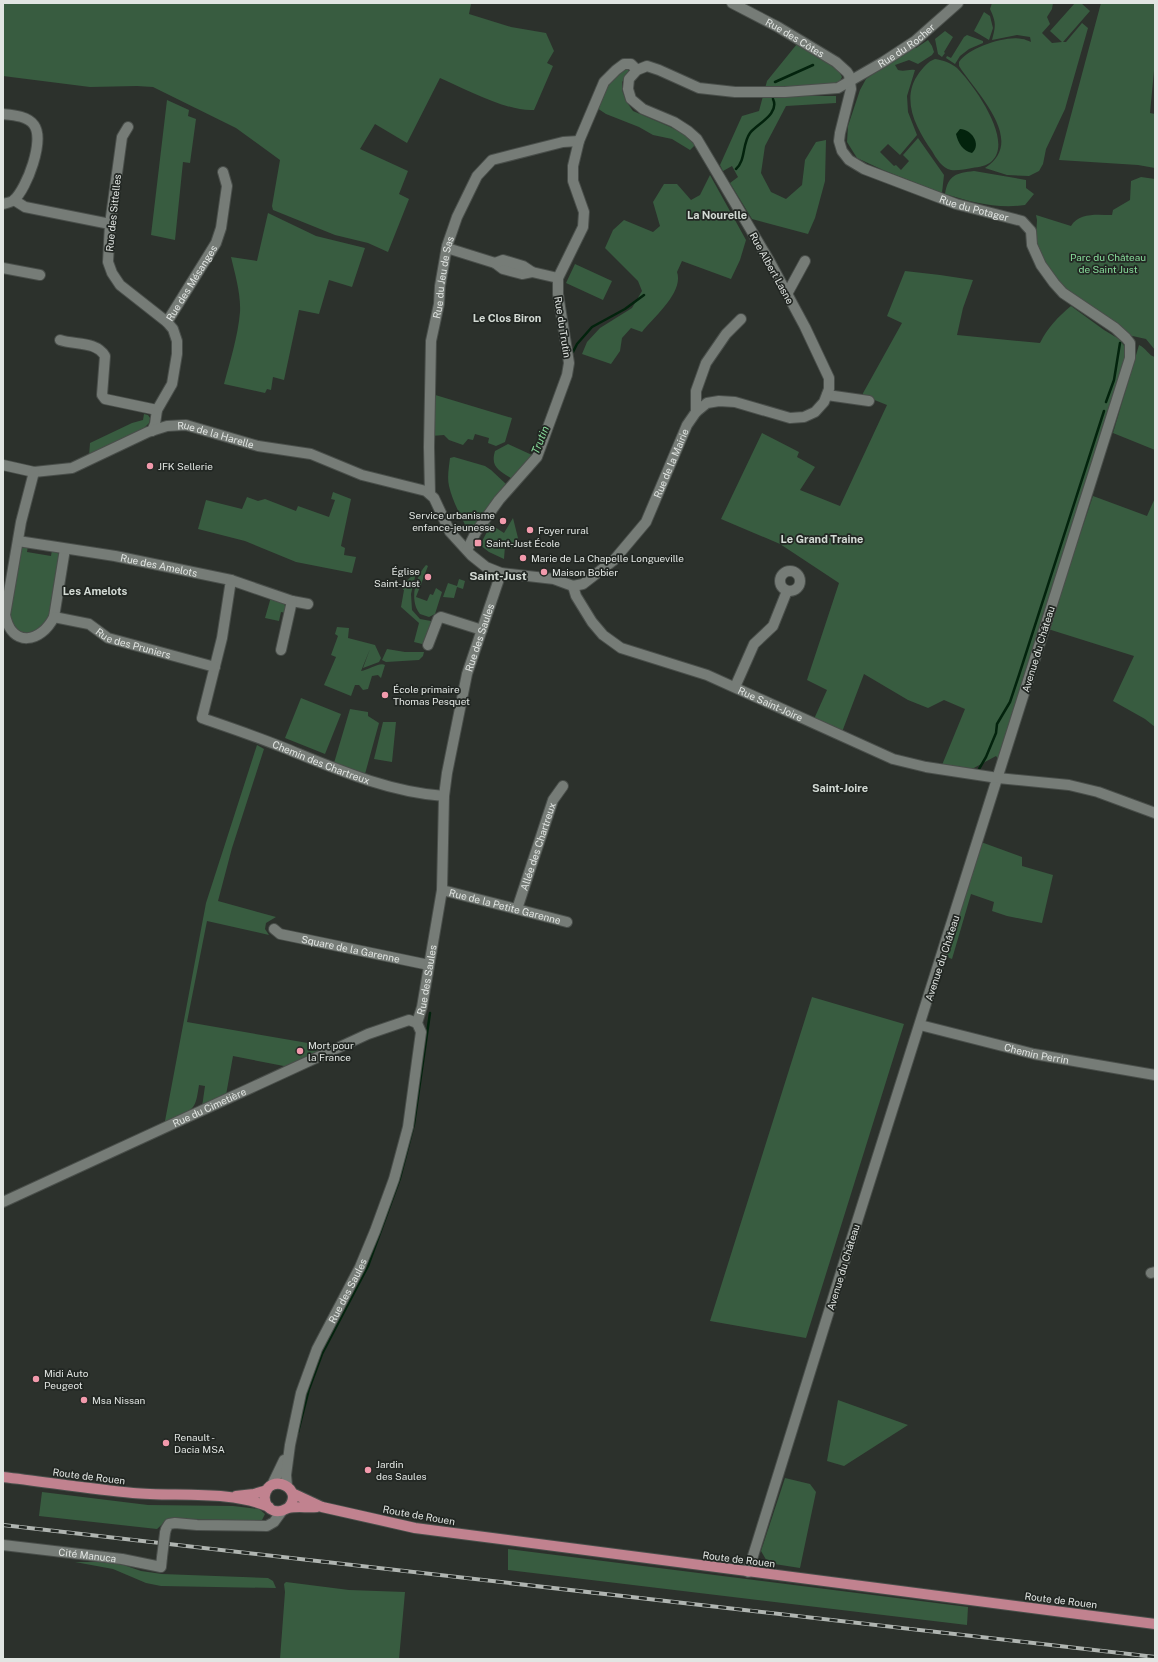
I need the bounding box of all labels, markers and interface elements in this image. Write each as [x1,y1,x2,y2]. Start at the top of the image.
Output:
street label: Rue des Côtes [764,16,827,60]
street label: Rue du Rocher [875,21,937,70]
street label: Rue des Sittelles [103,174,123,252]
street label: Rue du Potager [938,192,1010,223]
district label: La Nourelle [687,209,747,221]
street label: Rue Albert Lasne [747,230,797,306]
street label: Rue du Jeu de Sas [430,234,456,320]
street label: Rue des Mésanges [163,243,219,323]
park label: Parc du Château de Saint Just [1070,251,1146,275]
street label: Rue du Trutin [552,295,574,359]
district label: Le Clos Biron [473,312,541,324]
street label: Rue de la Harelle [177,419,256,451]
water label: Trutin [529,424,551,456]
street label: Rue de la Mairie [651,426,691,500]
place label: JFK Sellerie [158,460,213,472]
marker: JFK Sellerie [145,461,155,471]
place label: Service urbanisme enfance-jeunesse [409,509,495,533]
marker: Service urbanisme enfance-jeunesse [498,516,508,526]
place label: Foyer rural [538,524,589,536]
marker: Foyer rural [525,525,535,535]
district label: Le Grand Traine [781,533,863,545]
place label: Saint-Just École [486,537,560,549]
marker: Saint-Just École [473,538,483,548]
street label: Rue des Amelots [119,551,198,579]
place label: Marie de La Chapelle Longueville [531,552,684,564]
marker: Marie de La Chapelle Longueville [518,553,528,563]
place label: Église Saint-Just [374,565,420,589]
place label: Maison Bobier [552,566,618,578]
marker: Maison Bobier [539,567,549,577]
district label: Saint-Just [469,569,527,583]
marker: Église Saint-Just [423,572,433,582]
district label: Les Amelots [63,585,128,597]
street label: Rue des Saules [462,602,496,673]
street label: Avenue du Château [1019,604,1057,694]
street label: Rue des Pruniers [94,625,172,661]
place label: École primaire Thomas Pesquet [393,683,470,707]
street label: Rue Saint-Joire [736,684,805,724]
marker: École primaire Thomas Pesquet [380,690,390,700]
street label: Chemin des Chartreux [271,738,372,786]
district label: Saint-Joire [812,782,868,794]
street label: Allée des Chartreux [518,800,558,892]
street label: Rue de la Petite Garenne [448,886,562,926]
street label: Avenue du Château [922,913,962,1002]
street label: Square de la Garenne [300,933,401,965]
street label: Rue des Saules [414,944,439,1017]
place label: Mort pour la France [308,1039,354,1063]
street label: Chemin Perrin [1003,1041,1070,1066]
marker: Mort pour la France [295,1046,305,1056]
street label: Rue du Cimetière [170,1085,248,1129]
street label: Avenue du Château [824,1222,862,1312]
street label: Rue des Saules [326,1257,369,1325]
place label: Midi Auto Peugeot [44,1367,89,1391]
marker: Midi Auto Peugeot [31,1374,41,1384]
place label: Msa Nissan [92,1394,146,1406]
marker: Msa Nissan [79,1395,89,1405]
place label: Renault - Dacia MSA [174,1431,225,1455]
marker: Renault - Dacia MSA [161,1438,171,1448]
place label: Jardin des Saules [376,1458,427,1482]
marker: Jardin des Saules [363,1465,373,1475]
street label: Route de Rouen [52,1466,126,1486]
street label: Route de Rouen [382,1503,456,1527]
street label: Cité Manuca [58,1546,117,1564]
street label: Route de Rouen [702,1549,776,1569]
street label: Route de Rouen [1024,1590,1098,1610]

